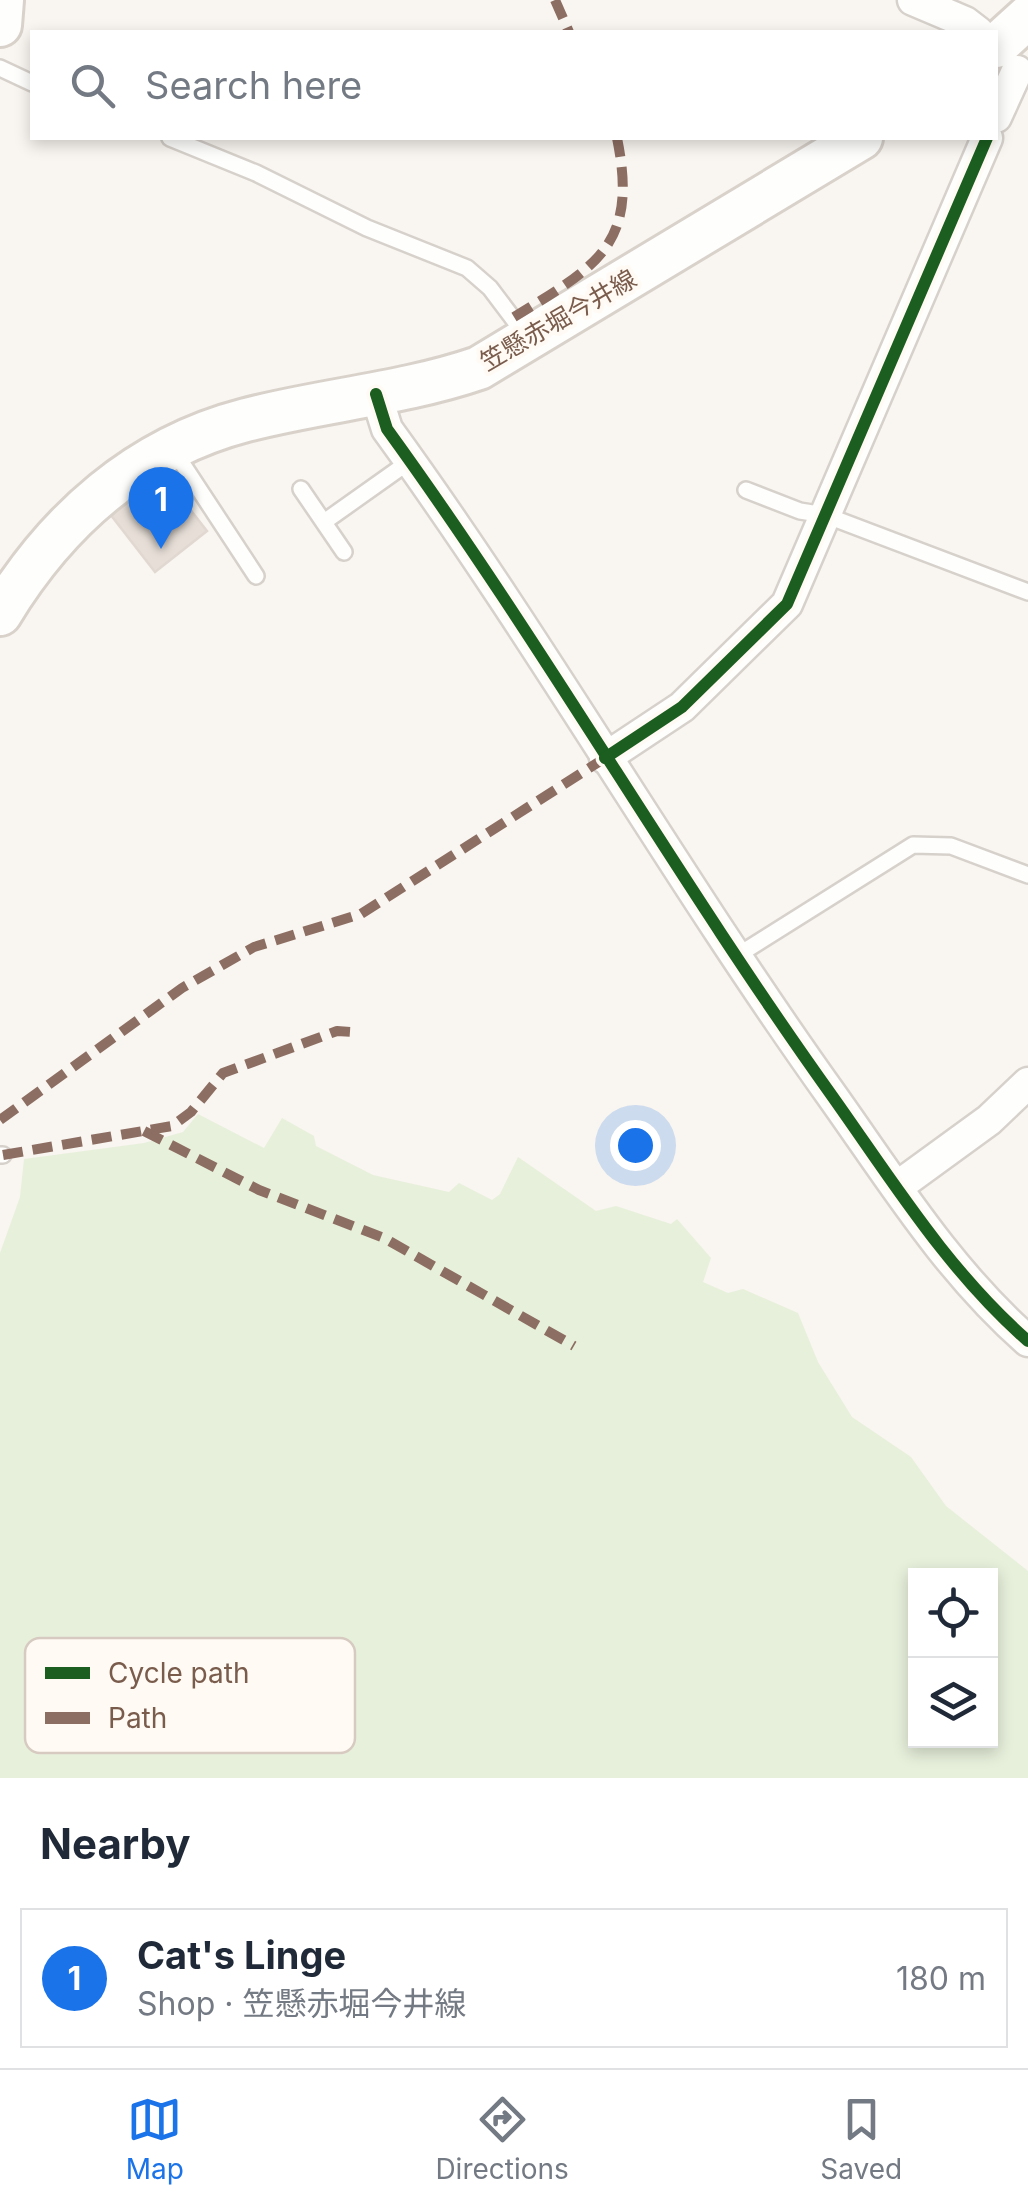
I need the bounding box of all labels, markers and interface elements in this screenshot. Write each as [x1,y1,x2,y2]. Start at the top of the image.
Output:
search box [30,30,998,140]
icon: search [65,58,120,113]
text: Search here [145,62,362,108]
street label: 笠懸赤堀今井線 [475,263,641,377]
pin: 1 [128,466,194,549]
your location [610,1120,661,1171]
map controls [908,1568,998,1748]
button: locate [908,1568,998,1658]
legend [25,1638,355,1753]
text: Cycle path [108,1656,249,1690]
button: layers [908,1658,998,1748]
text: Path [108,1701,167,1735]
text: Nearby [40,1818,191,1869]
text: Cat's Linge [137,1932,346,1978]
text: 1 [68,1959,81,1998]
text: 180 m [896,1959,986,1998]
text: Shop · 笠懸赤堀今井線 [137,1984,466,2023]
tab: Map [126,2092,184,2186]
tab: Directions [435,2092,569,2186]
tab: Saved [820,2092,902,2186]

